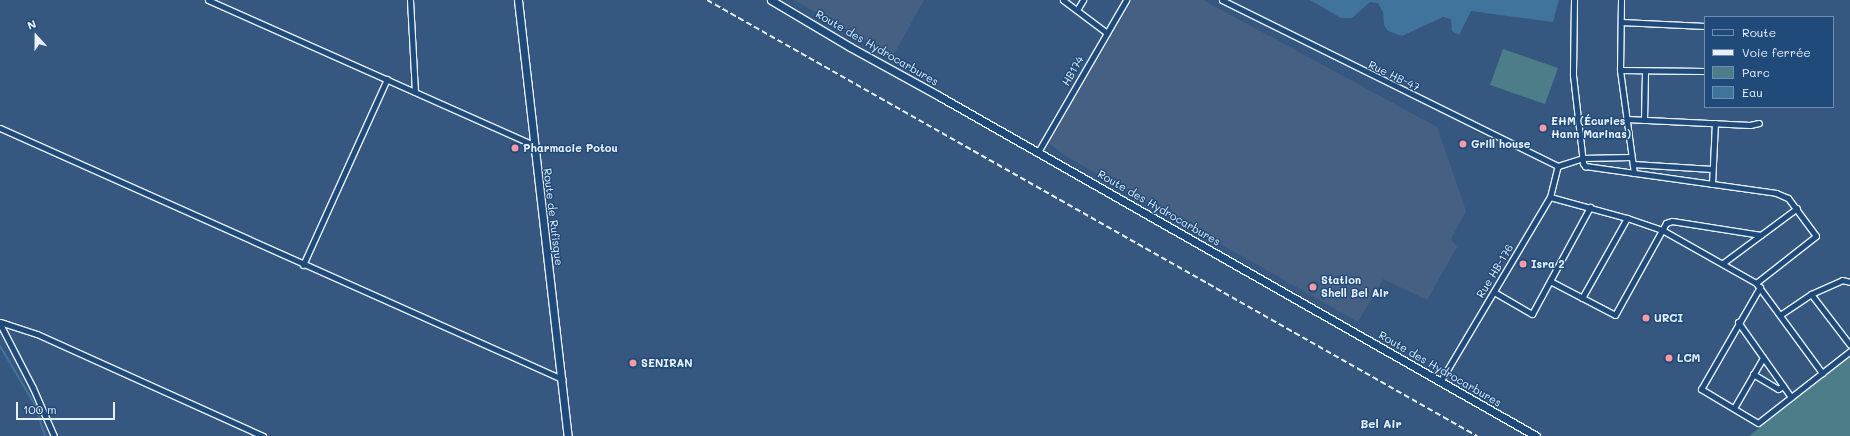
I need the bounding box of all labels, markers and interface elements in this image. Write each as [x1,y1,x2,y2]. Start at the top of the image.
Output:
street label: Route des Hydrocarbures [813,7,941,89]
north arrow [16,16,56,56]
text: N [25,16,38,33]
legend [1704,16,1834,108]
text: Route [1742,24,1776,40]
text: Voie ferrée [1742,44,1811,60]
street label: HB174 [1059,54,1087,88]
street label: Rue HB-47 [1366,58,1422,94]
text: Parc [1742,64,1770,80]
text: Eau [1742,84,1763,100]
place label: EHM (Écuries Hann Marinas) [1551,115,1631,141]
marker: EHM (Écuries Hann Marinas) [1538,123,1548,133]
place label: Grill house [1471,137,1530,151]
marker: Grill house [1458,139,1468,149]
place label: Pharmacie Potou [523,141,618,155]
marker: Pharmacie Potou [510,143,520,153]
street label: Route des Hydrocarbures [1095,167,1223,249]
street label: Route de Rufisque [540,168,566,266]
street label: Rue HB-176 [1474,242,1516,300]
place label: Isra 2 [1531,257,1565,271]
marker: Isra 2 [1518,259,1528,269]
place label: Station Shell Bel Air [1321,274,1389,300]
marker: Station Shell Bel Air [1308,282,1318,292]
place label: URCI [1654,311,1683,325]
marker: URCI [1641,313,1651,323]
street label: Route des Hydrocarbures [1376,328,1504,410]
place label: LCM [1677,351,1700,365]
marker: LCM [1664,353,1674,363]
place label: SENIRAN [641,356,693,370]
marker: SENIRAN [628,358,638,368]
scale bar [18,394,117,420]
text: 100 m [23,401,57,417]
district label: Bel Air [1360,417,1402,431]

